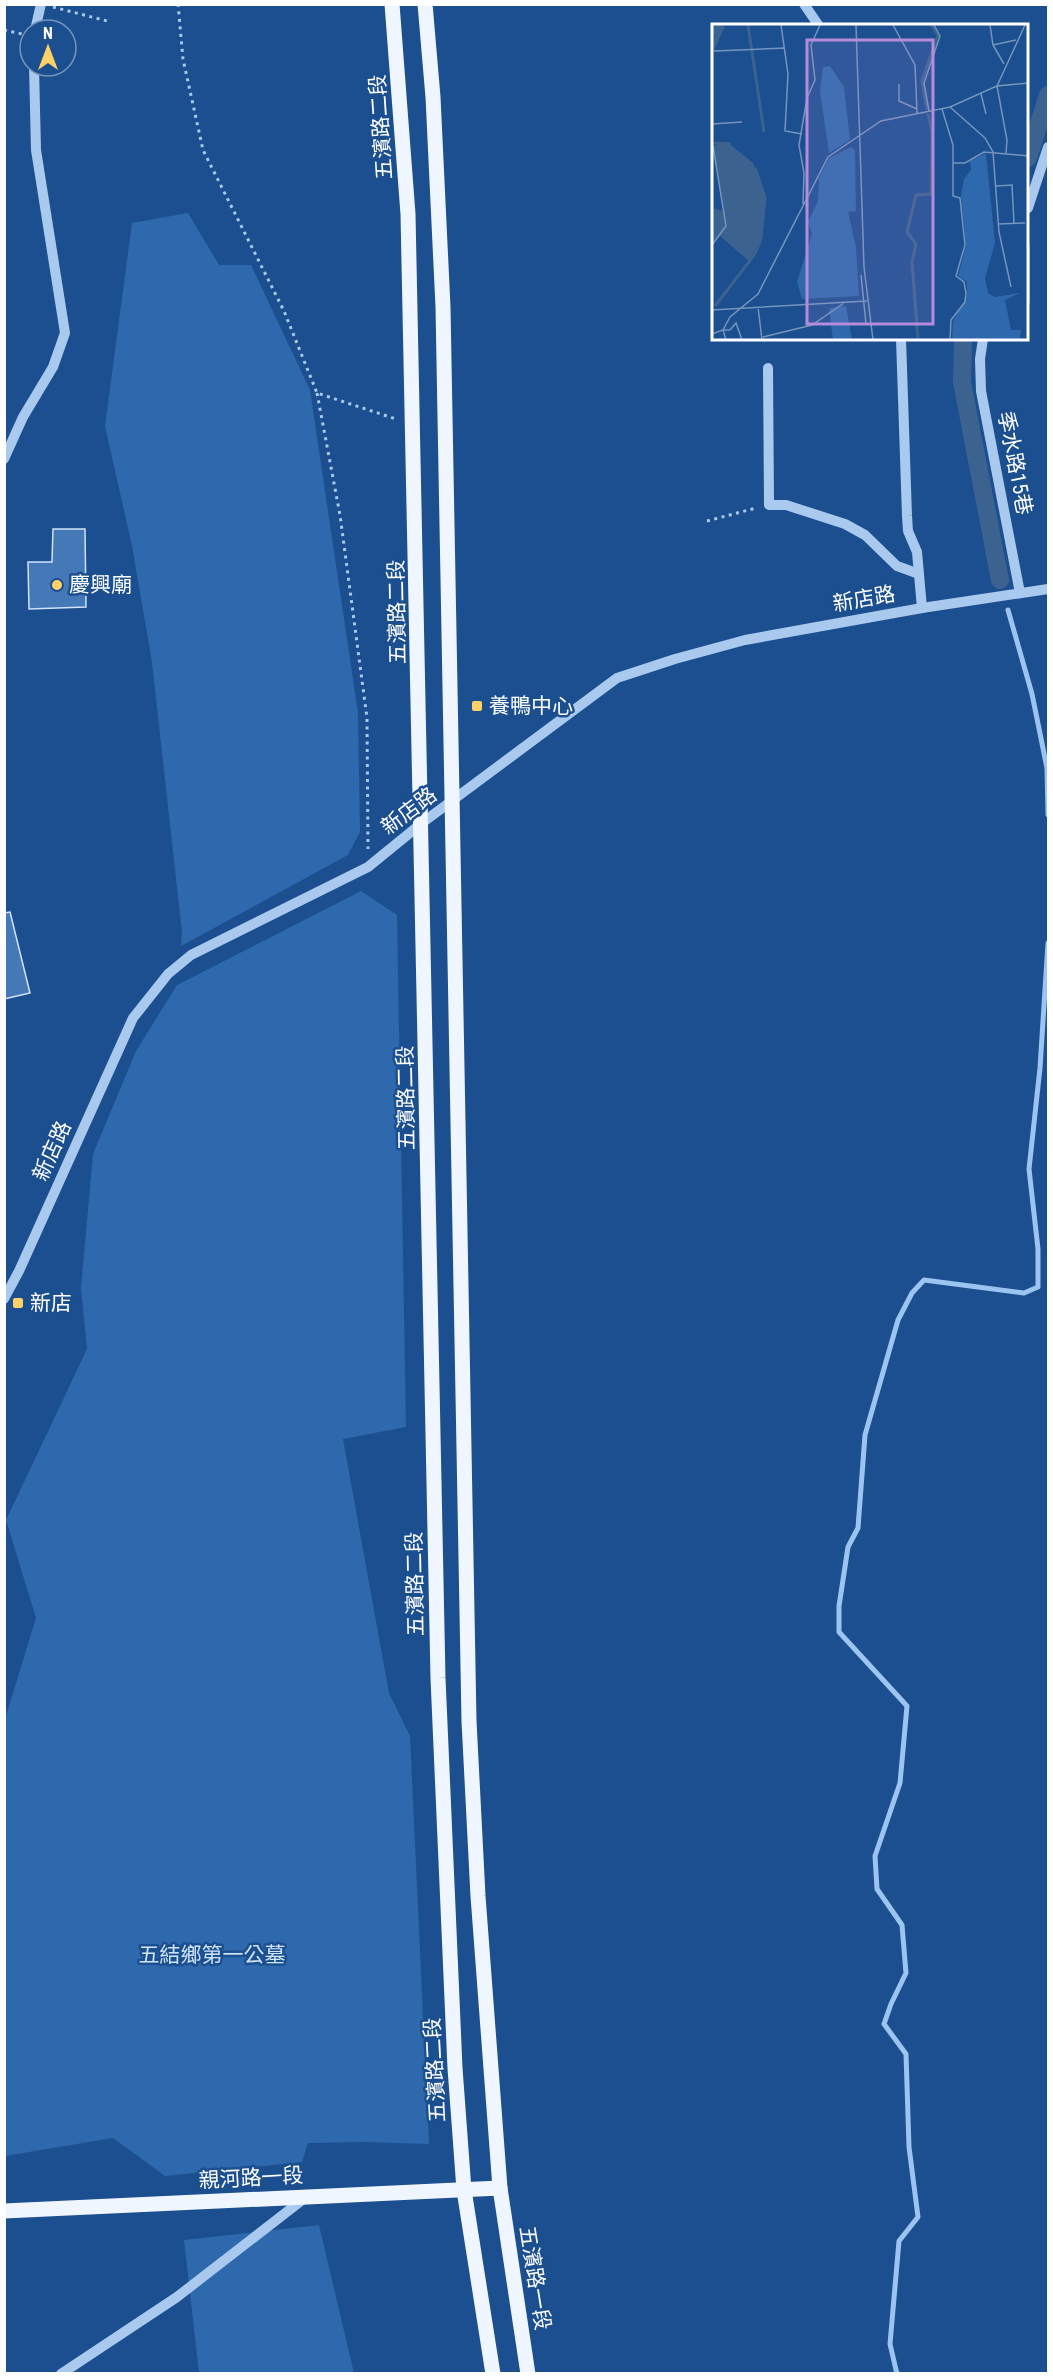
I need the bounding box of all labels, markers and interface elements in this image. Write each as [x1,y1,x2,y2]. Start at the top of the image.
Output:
north arrow [18,18,78,78]
text: N [43,24,53,43]
inset map [712,24,1029,340]
street label: 五濱路二段 [365,74,397,180]
street label: 季水路15巷 [993,409,1037,517]
street label: 五濱路二段 [384,559,410,665]
place label: 慶興廟 [69,573,132,597]
marker: 慶興廟 [50,578,64,592]
street label: 新店路 [831,582,897,616]
place label: 養鴨中心 [489,694,573,718]
marker: 養鴨中心 [470,699,484,713]
street label: 新店路 [377,782,441,840]
street label: 五濱路二段 [393,1045,419,1151]
street label: 新店路 [28,1117,76,1185]
place label: 新店 [30,1291,72,1315]
marker: 新店 [11,1296,25,1310]
street label: 五濱路二段 [402,1531,428,1637]
park label: 五結鄉第一公墓 [139,1943,286,1967]
street label: 五濱路二段 [420,2017,450,2123]
street label: 親河路一段 [198,2163,304,2193]
street label: 五濱路一段 [515,2224,555,2332]

